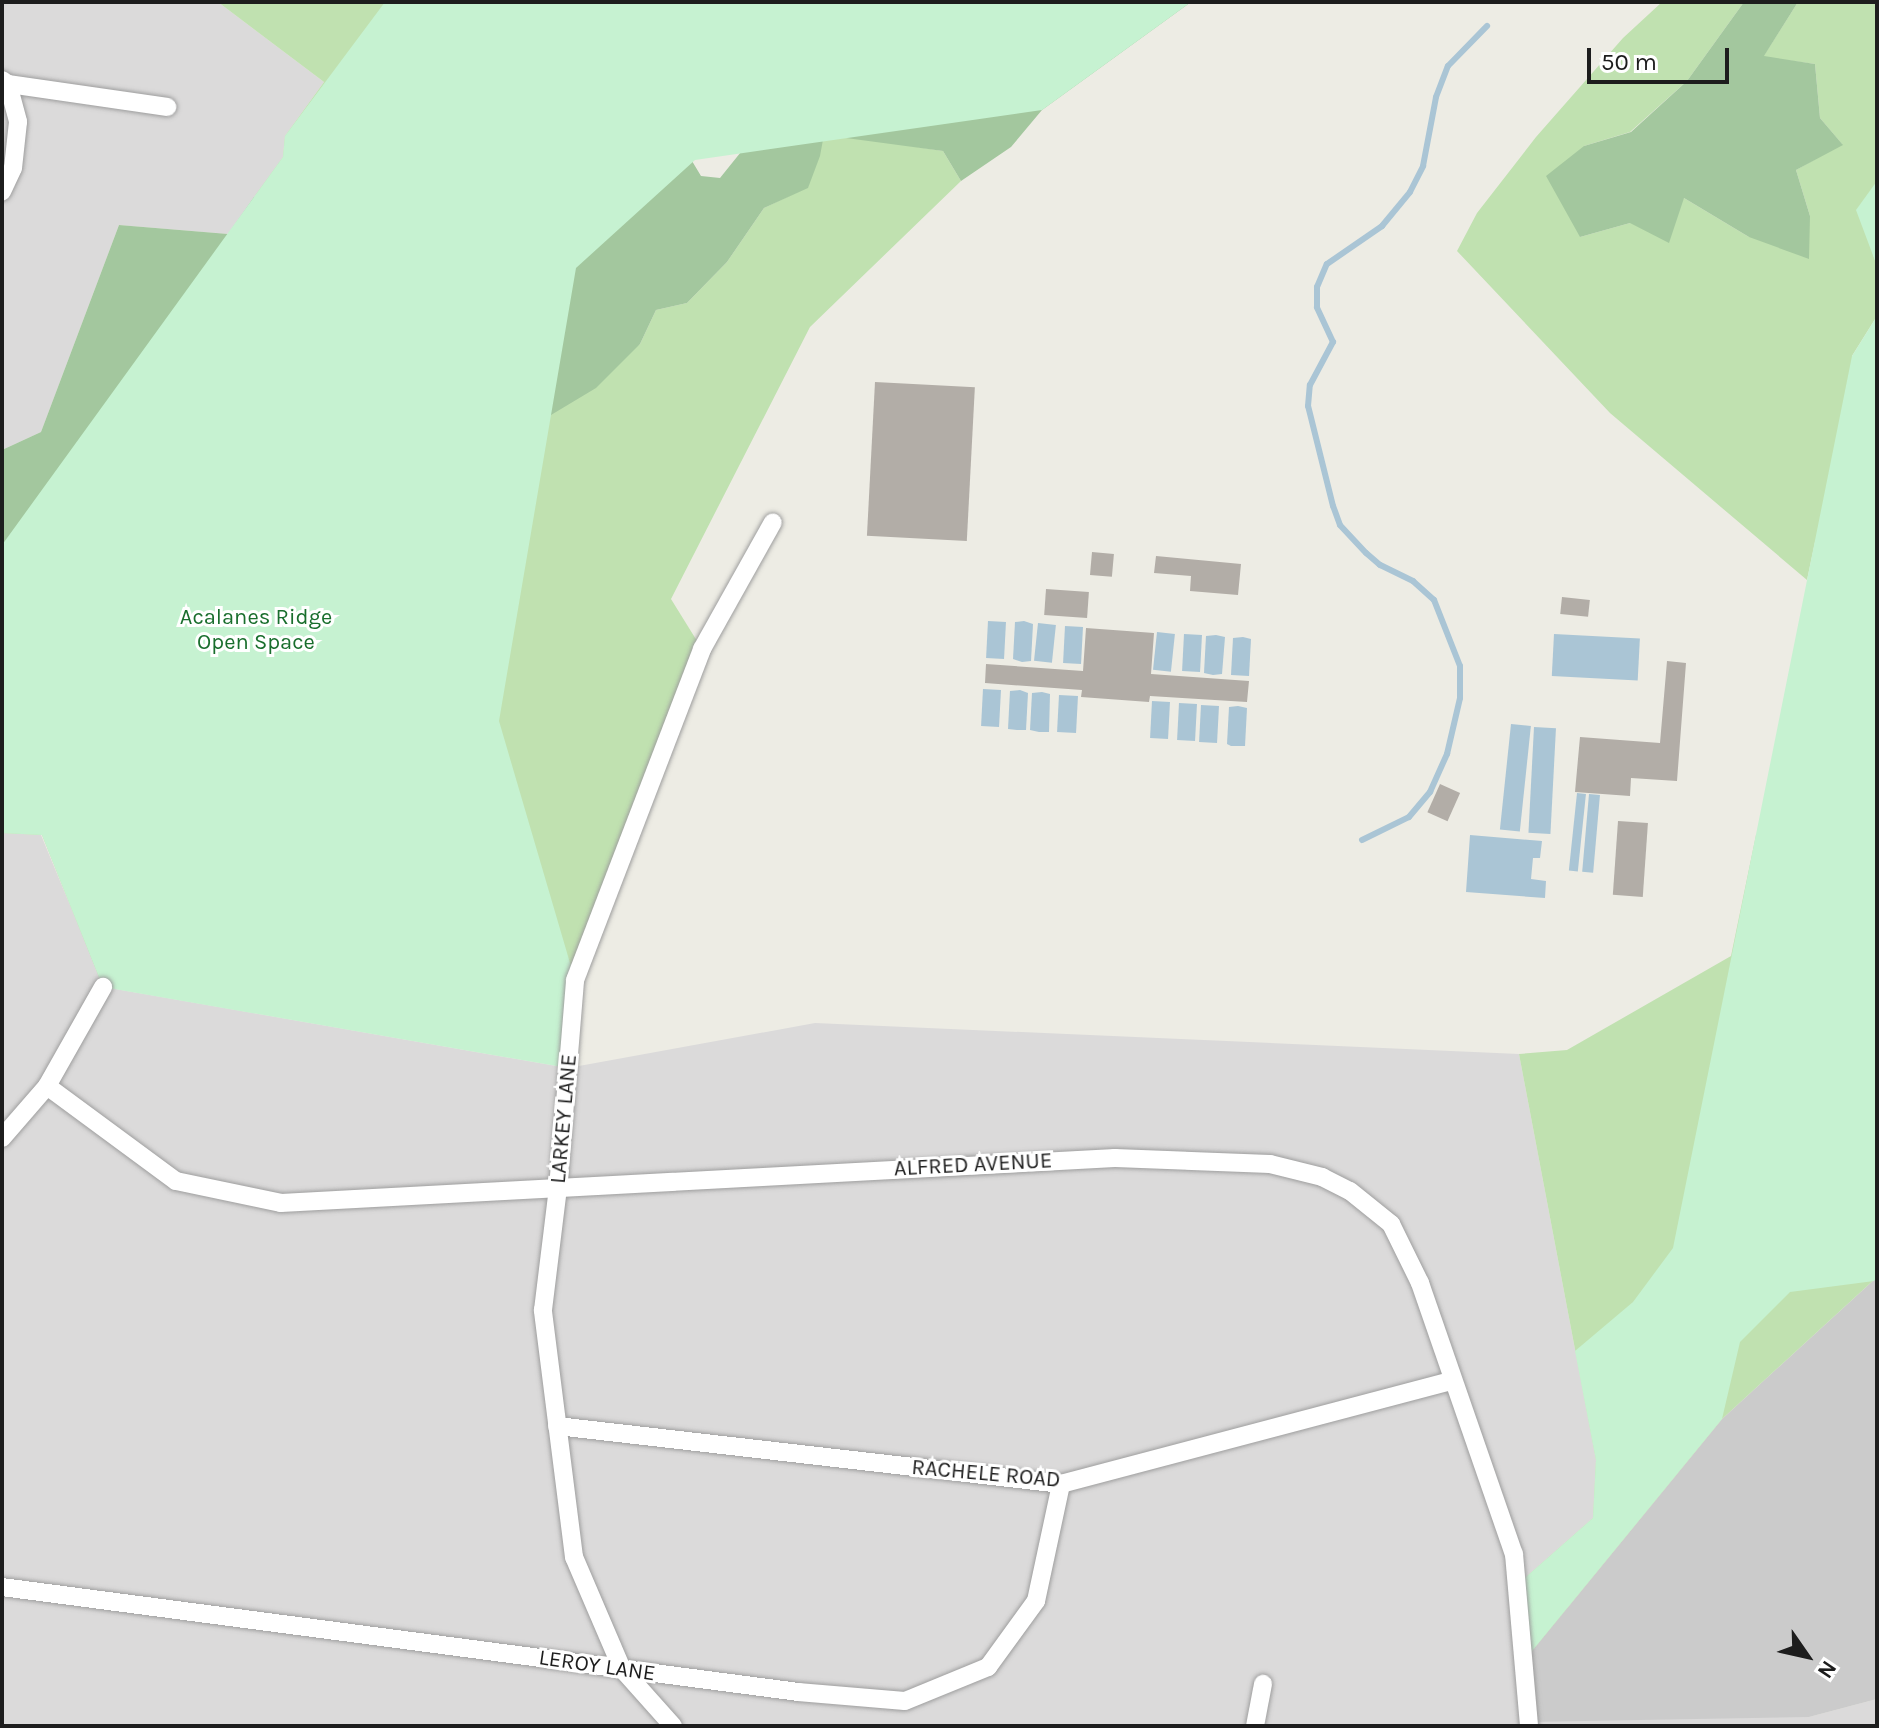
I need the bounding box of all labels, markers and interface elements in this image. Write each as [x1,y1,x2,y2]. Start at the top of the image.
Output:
scale bar [1591,32,1733,82]
text: 50 m [1601,48,1657,76]
park label: Acalanes Ridge Open Space [180,604,332,656]
street label: LARKEY LANE [545,1053,583,1185]
street label: ALFRED AVENUE [893,1148,1053,1182]
street label: RACHELE ROAD [910,1454,1062,1494]
north arrow [1767,1616,1847,1696]
street label: LEROY LANE [537,1645,657,1687]
text: N [1812,1656,1842,1683]

